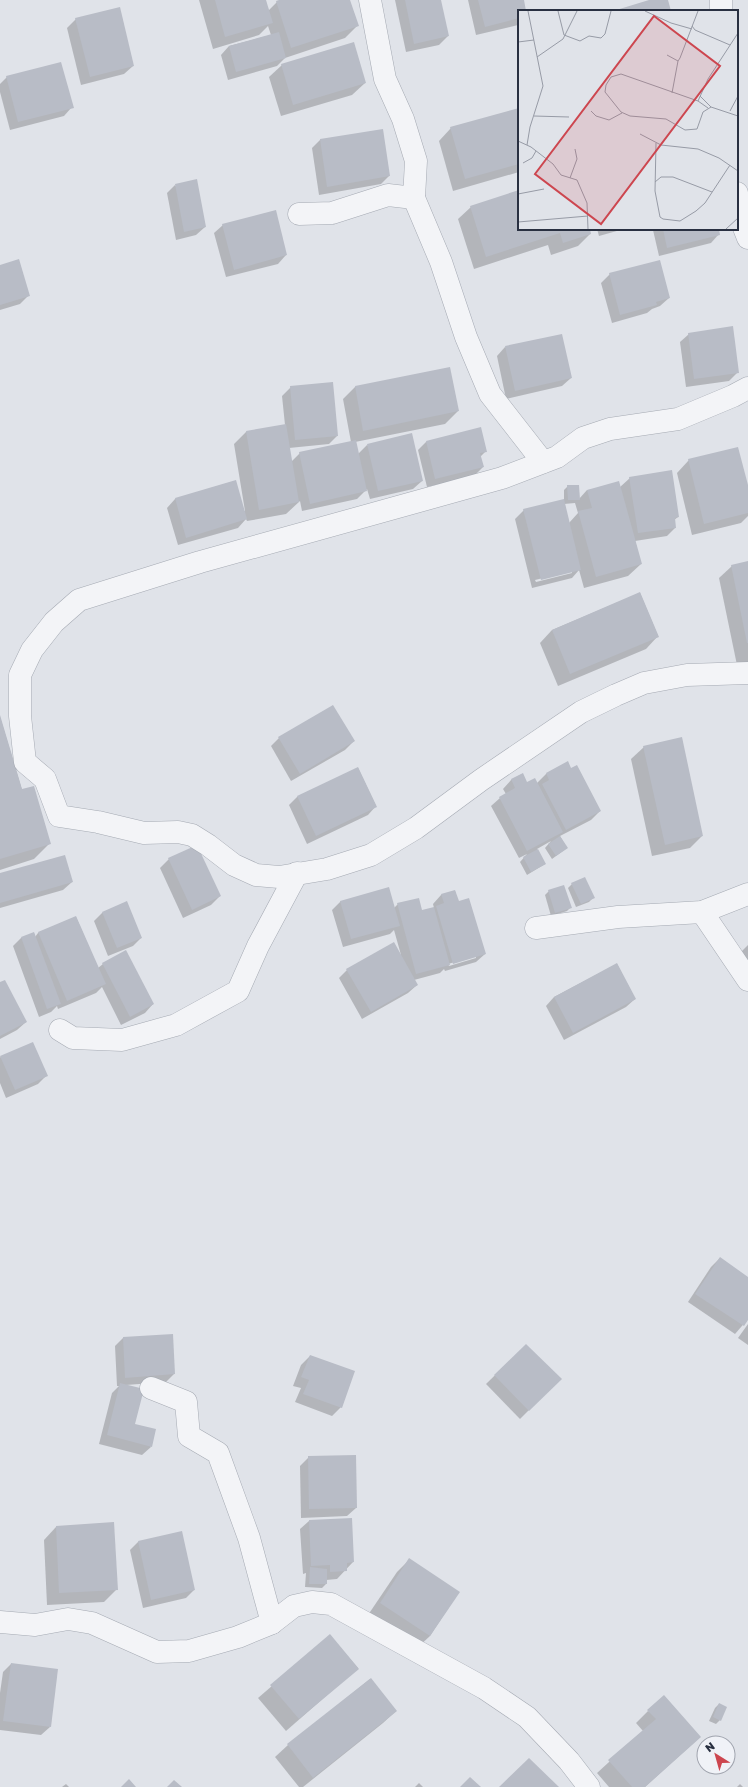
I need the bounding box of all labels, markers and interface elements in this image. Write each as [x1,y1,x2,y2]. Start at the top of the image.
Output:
inset map [518,10,738,230]
north arrow [696,1735,736,1775]
text: N [702,1739,717,1754]

